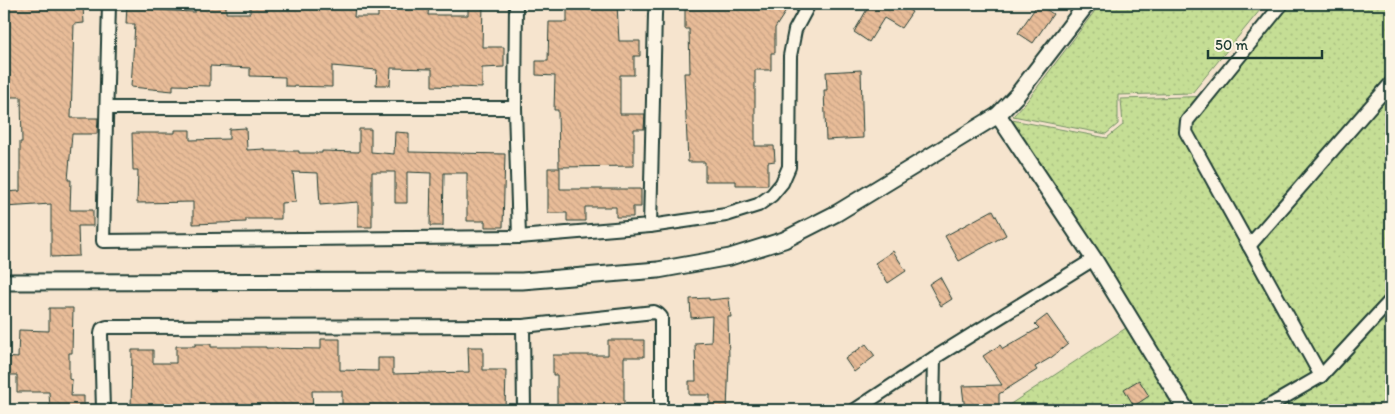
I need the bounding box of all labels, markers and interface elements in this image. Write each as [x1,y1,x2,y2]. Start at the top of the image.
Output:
scale bar [1208,28,1321,60]
text: 50 m [1215,36,1248,54]

